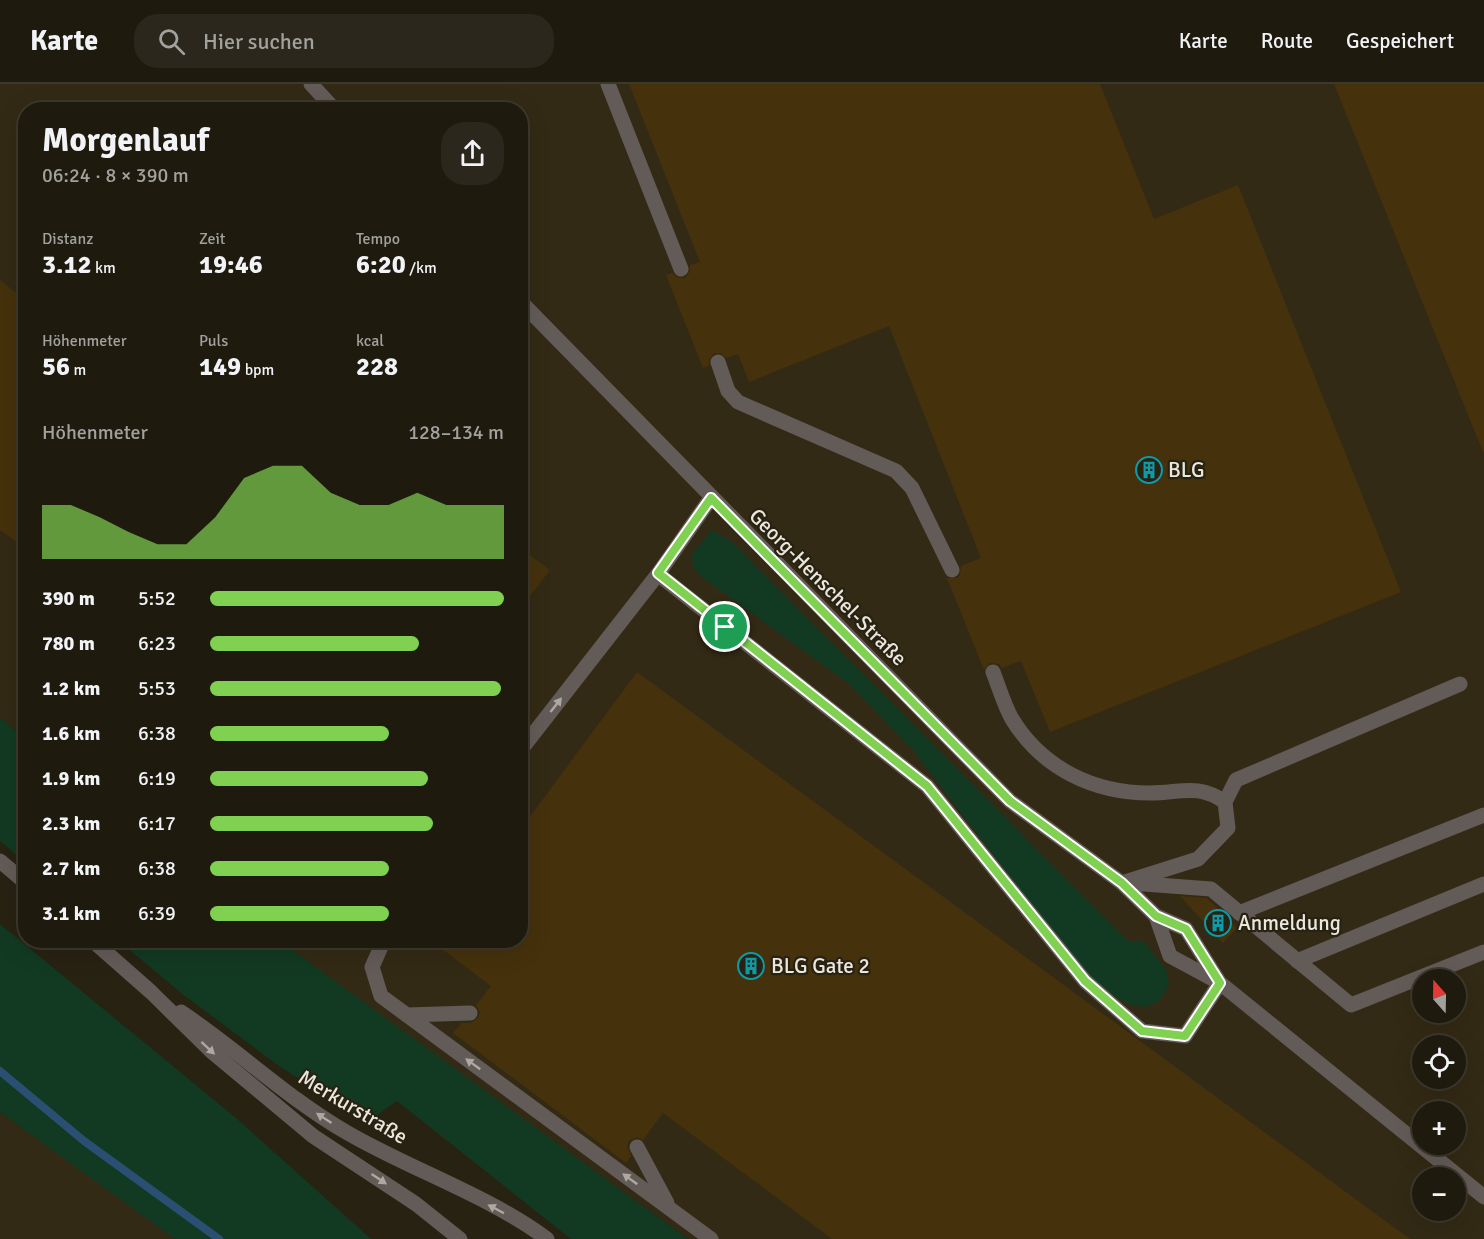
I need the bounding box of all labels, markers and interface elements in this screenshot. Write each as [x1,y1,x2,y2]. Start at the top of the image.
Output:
search box [134,14,554,68]
text: Karte [30,24,98,58]
icon: search [155,25,188,58]
text: Hier suchen [203,28,315,55]
text: Karte [1179,28,1228,54]
text: Route [1261,28,1313,54]
text: Gespeichert [1346,28,1454,54]
text: Morgenlauf [42,120,209,161]
button: share [441,122,504,185]
text: 06:24 · 8 × 390 m [42,163,189,188]
text: Distanz [42,229,93,249]
text: Zeit [199,229,225,249]
text: Tempo [356,229,400,249]
text: 3.12 [42,249,92,281]
text: 19:46 [199,249,263,281]
text: 6:20 [356,249,406,281]
text: km [92,258,116,278]
text: /km [406,258,437,278]
text: Höhenmeter [42,331,127,351]
text: Puls [199,331,228,351]
text: kcal [356,331,384,351]
text: 56 [42,351,70,383]
text: 149 [199,351,241,383]
text: 228 [356,351,398,383]
text: m [70,360,86,380]
text: bpm [241,360,274,380]
text: Höhenmeter [42,420,148,445]
text: 128–134 m [408,420,504,445]
building icon: BLG [1134,455,1164,485]
place label: BLG [1168,457,1205,483]
street label: Georg-Henschel-Straße [744,503,912,671]
text: 390 m [42,586,95,611]
text: 5:52 [138,586,176,611]
pin [699,601,750,652]
icon: arrive [708,610,741,643]
text: 780 m [42,631,95,656]
text: 6:23 [138,631,176,656]
text: 1.2 km [42,676,100,701]
text: 5:53 [138,676,176,701]
one-way arrow [550,697,563,713]
text: 1.6 km [42,721,100,746]
text: 6:38 [138,721,176,746]
text: 1.9 km [42,766,100,791]
text: 6:19 [138,766,176,791]
text: 2.3 km [42,811,100,836]
text: 6:17 [138,811,176,836]
text: 2.7 km [42,856,100,881]
text: 6:38 [138,856,176,881]
text: 3.1 km [42,901,100,926]
text: 6:39 [138,901,176,926]
building icon: Anmeldung [1203,908,1233,938]
place label: Anmeldung [1238,910,1341,936]
building icon: BLG Gate 2 [736,951,766,981]
place label: BLG Gate 2 [771,953,870,979]
north arrow [1412,969,1466,1023]
map controls [1412,969,1466,1221]
button: locate [1412,1035,1466,1089]
one-way arrow [200,1041,215,1055]
one-way arrow [466,1058,481,1070]
street label: Merkurstraße [294,1064,412,1150]
button: + [1412,1101,1466,1155]
one-way arrow [316,1113,332,1124]
button: − [1412,1167,1466,1221]
one-way arrow [370,1173,386,1185]
one-way arrow [623,1174,638,1186]
one-way arrow [488,1204,505,1214]

